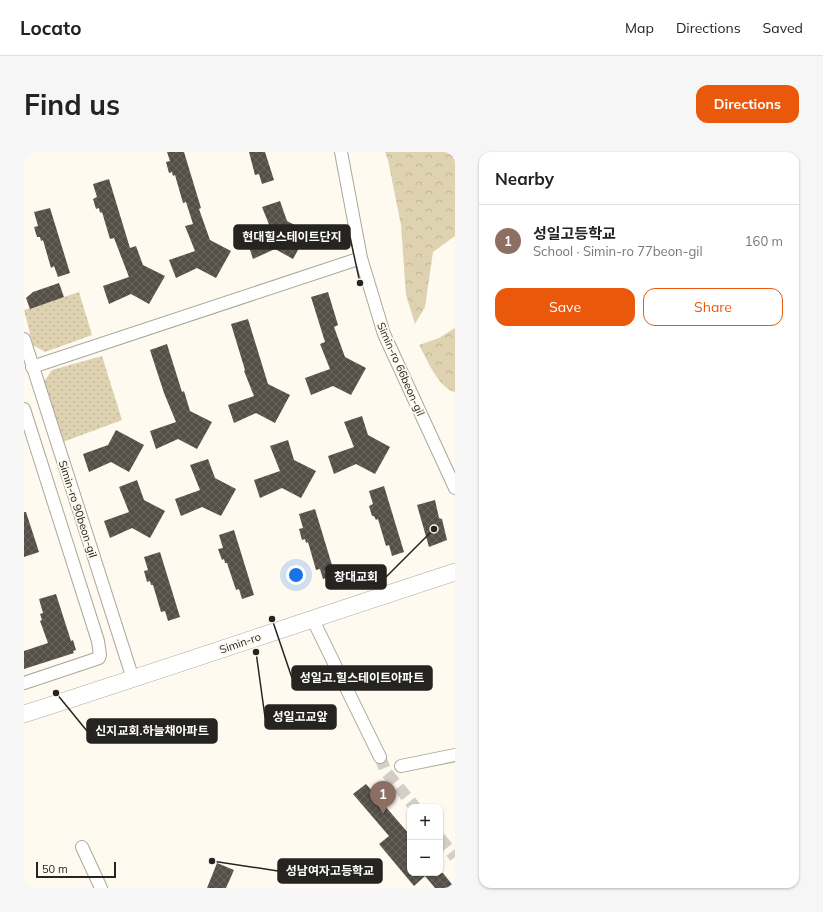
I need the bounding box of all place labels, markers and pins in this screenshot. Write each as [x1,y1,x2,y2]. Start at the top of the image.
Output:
callout: 현대힐스테이트단지 [234,225,350,249]
callout: 창대교회 [326,565,386,589]
callout: 성일고.힐스테이트아파트 [292,666,432,690]
callout: 성일고교앞 [265,705,336,729]
callout: 신지교회.하늘채아파트 [87,719,217,743]
pin: 1 [370,781,396,814]
callout: 성남여자고등학교 [278,859,382,883]

